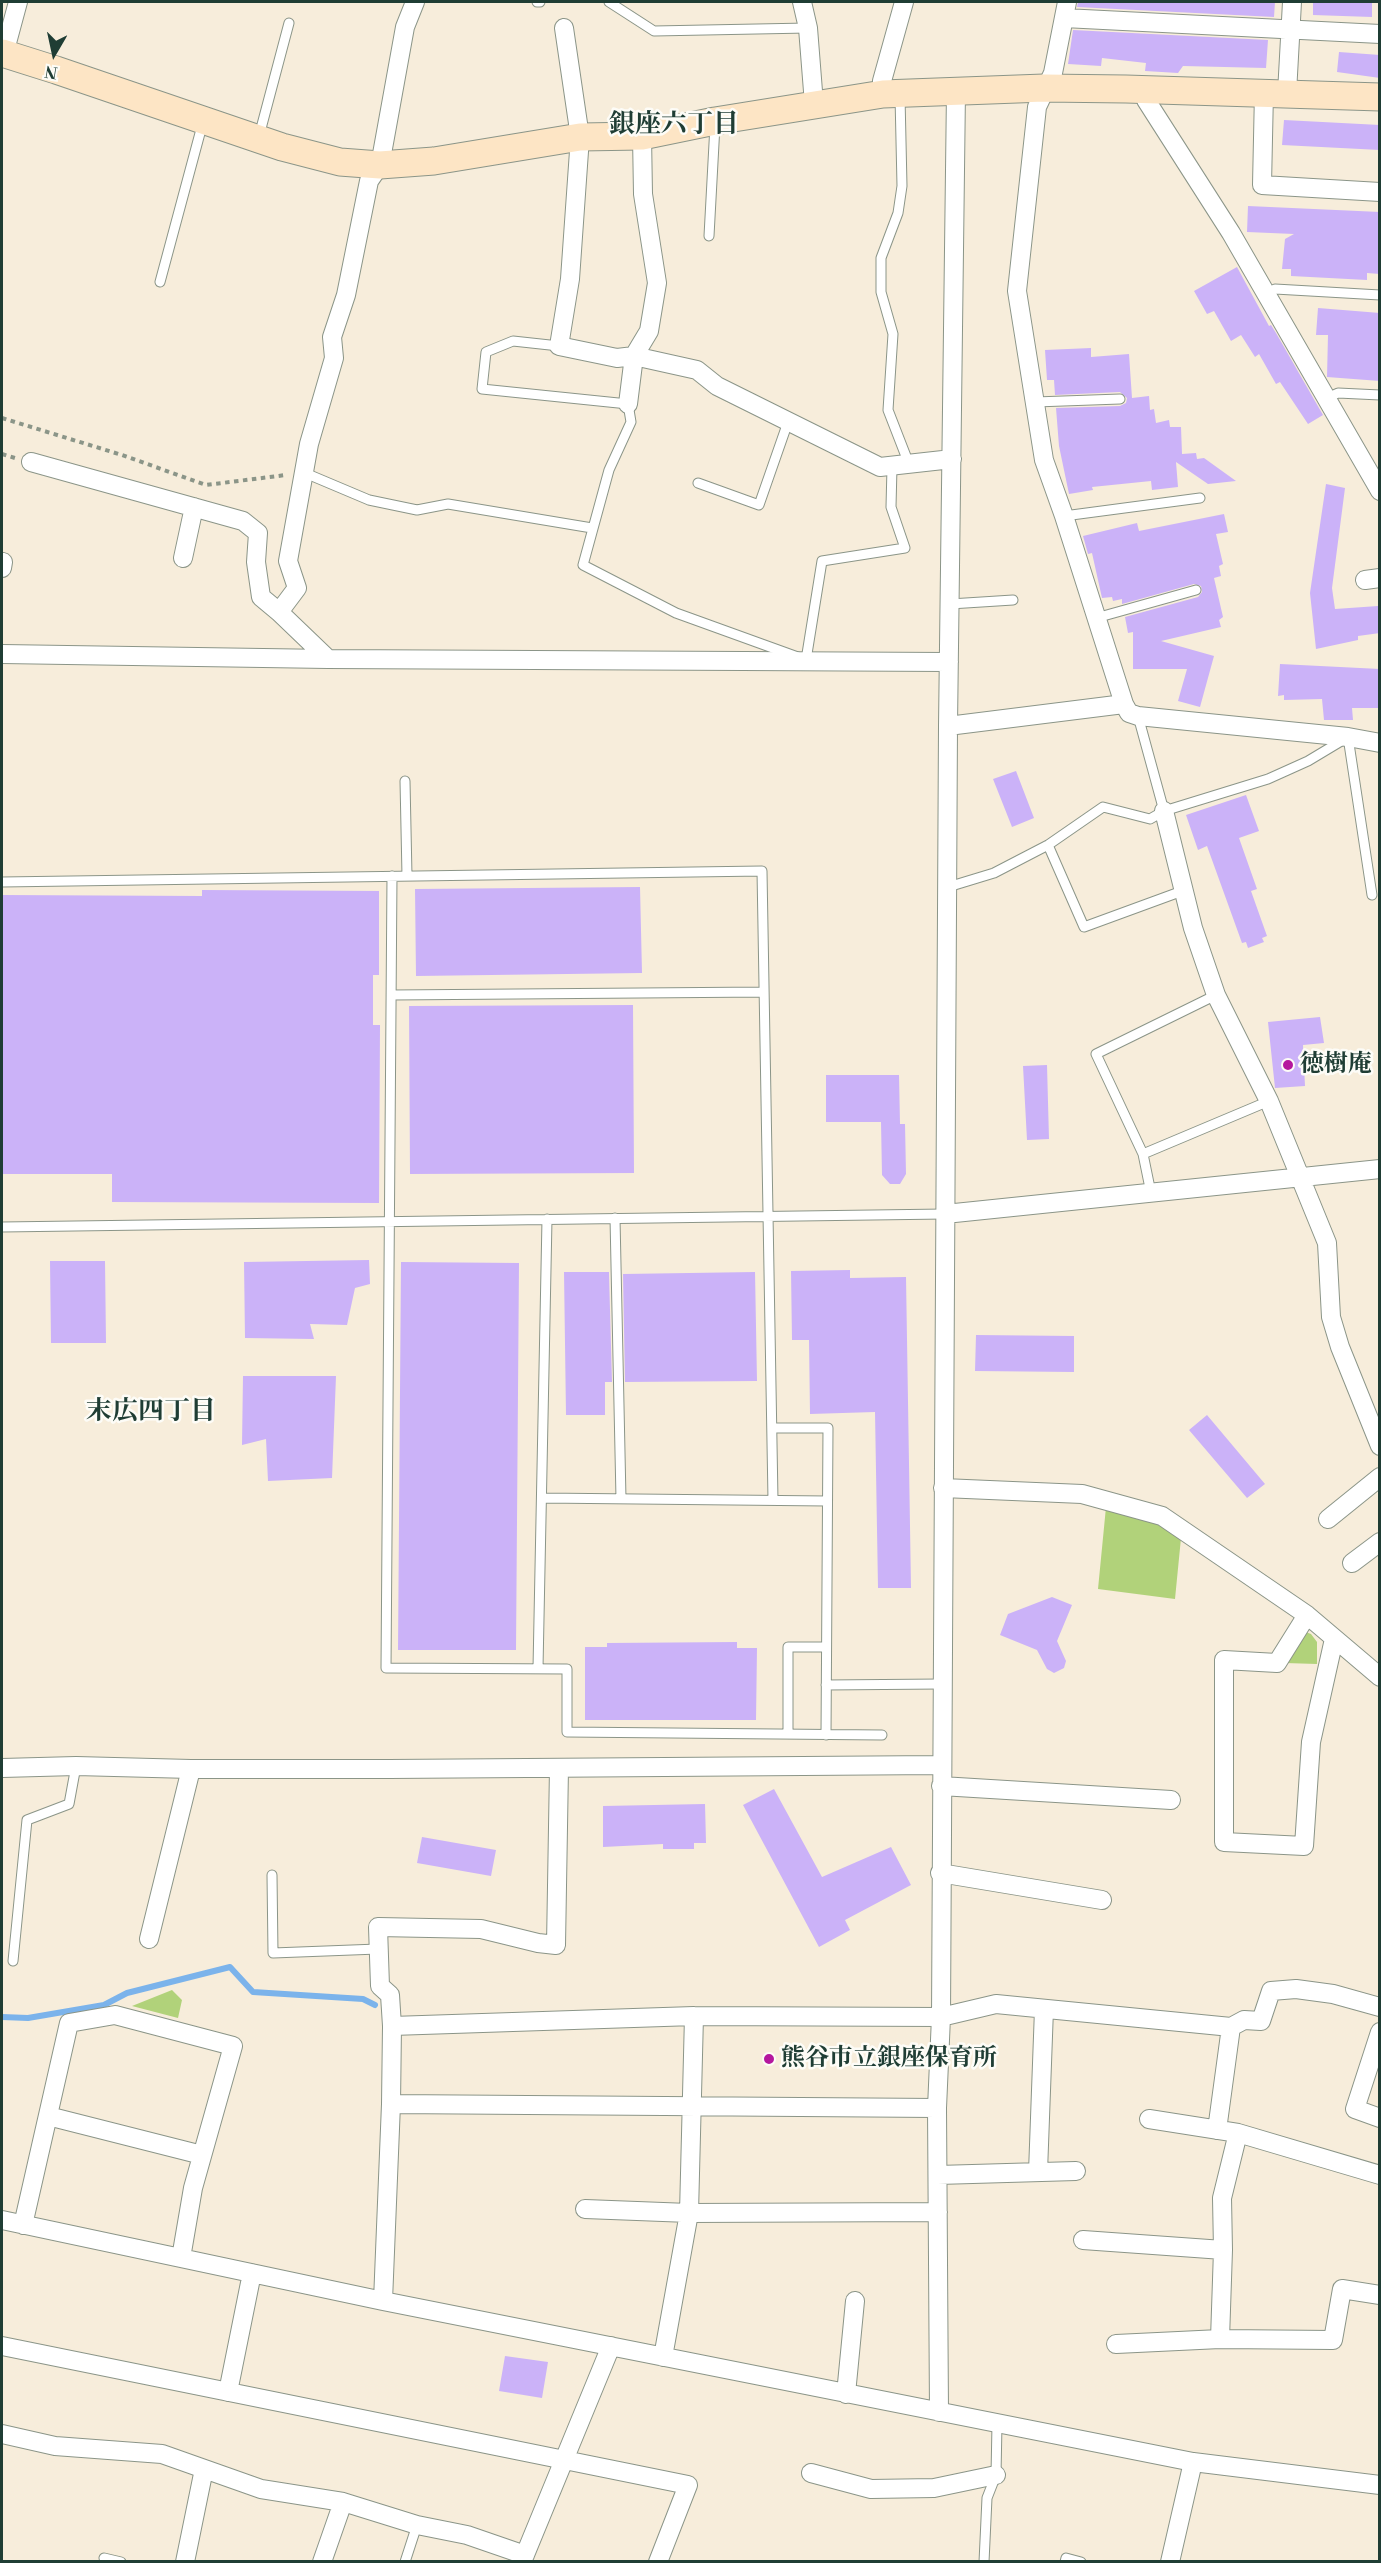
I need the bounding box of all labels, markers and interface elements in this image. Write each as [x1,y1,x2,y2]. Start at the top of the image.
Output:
north arrow [24,24,84,84]
text: N [43,61,59,83]
district label: 銀座六丁目 [609,110,739,142]
place label: 徳樹庵 [1300,1051,1372,1079]
marker: 徳樹庵 [1281,1058,1295,1072]
district label: 末広四丁目 [86,1397,216,1429]
place label: 熊谷市立銀座保育所 [781,2045,997,2073]
marker: 熊谷市立銀座保育所 [762,2052,776,2066]

